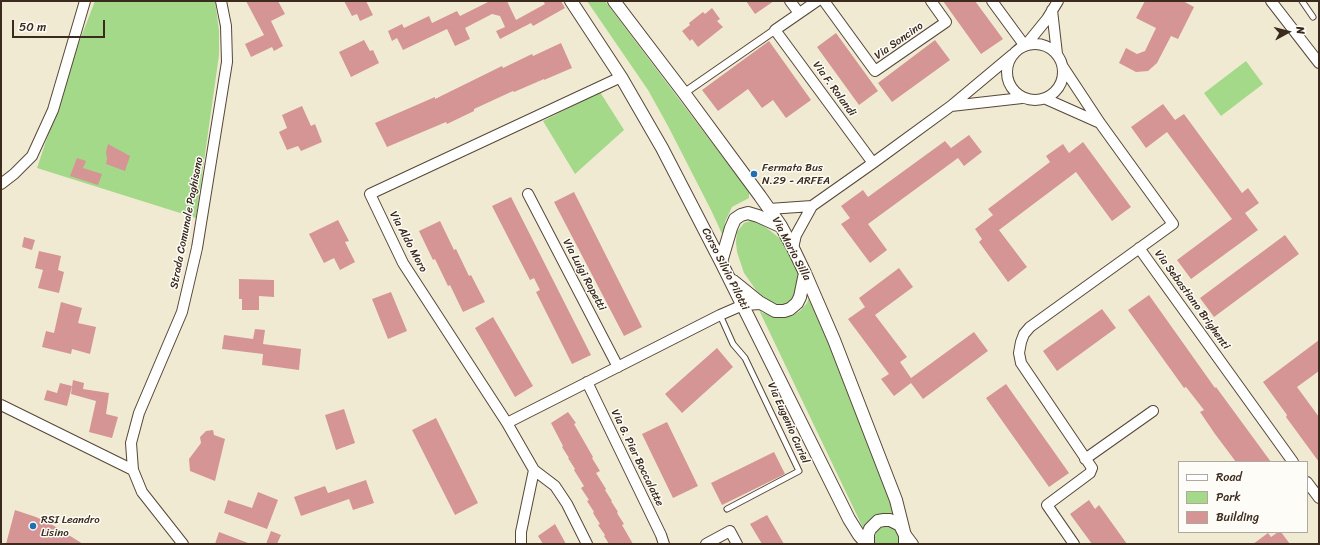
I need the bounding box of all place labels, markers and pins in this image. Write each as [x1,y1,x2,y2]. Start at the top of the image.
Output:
place label: Fermata Bus N.29 - ARFEA [762,161,830,187]
marker: Fermata Bus N.29 - ARFEA [749,169,759,179]
place label: RSI Leandro Lisino [41,513,100,539]
marker: RSI Leandro Lisino [28,521,38,531]

